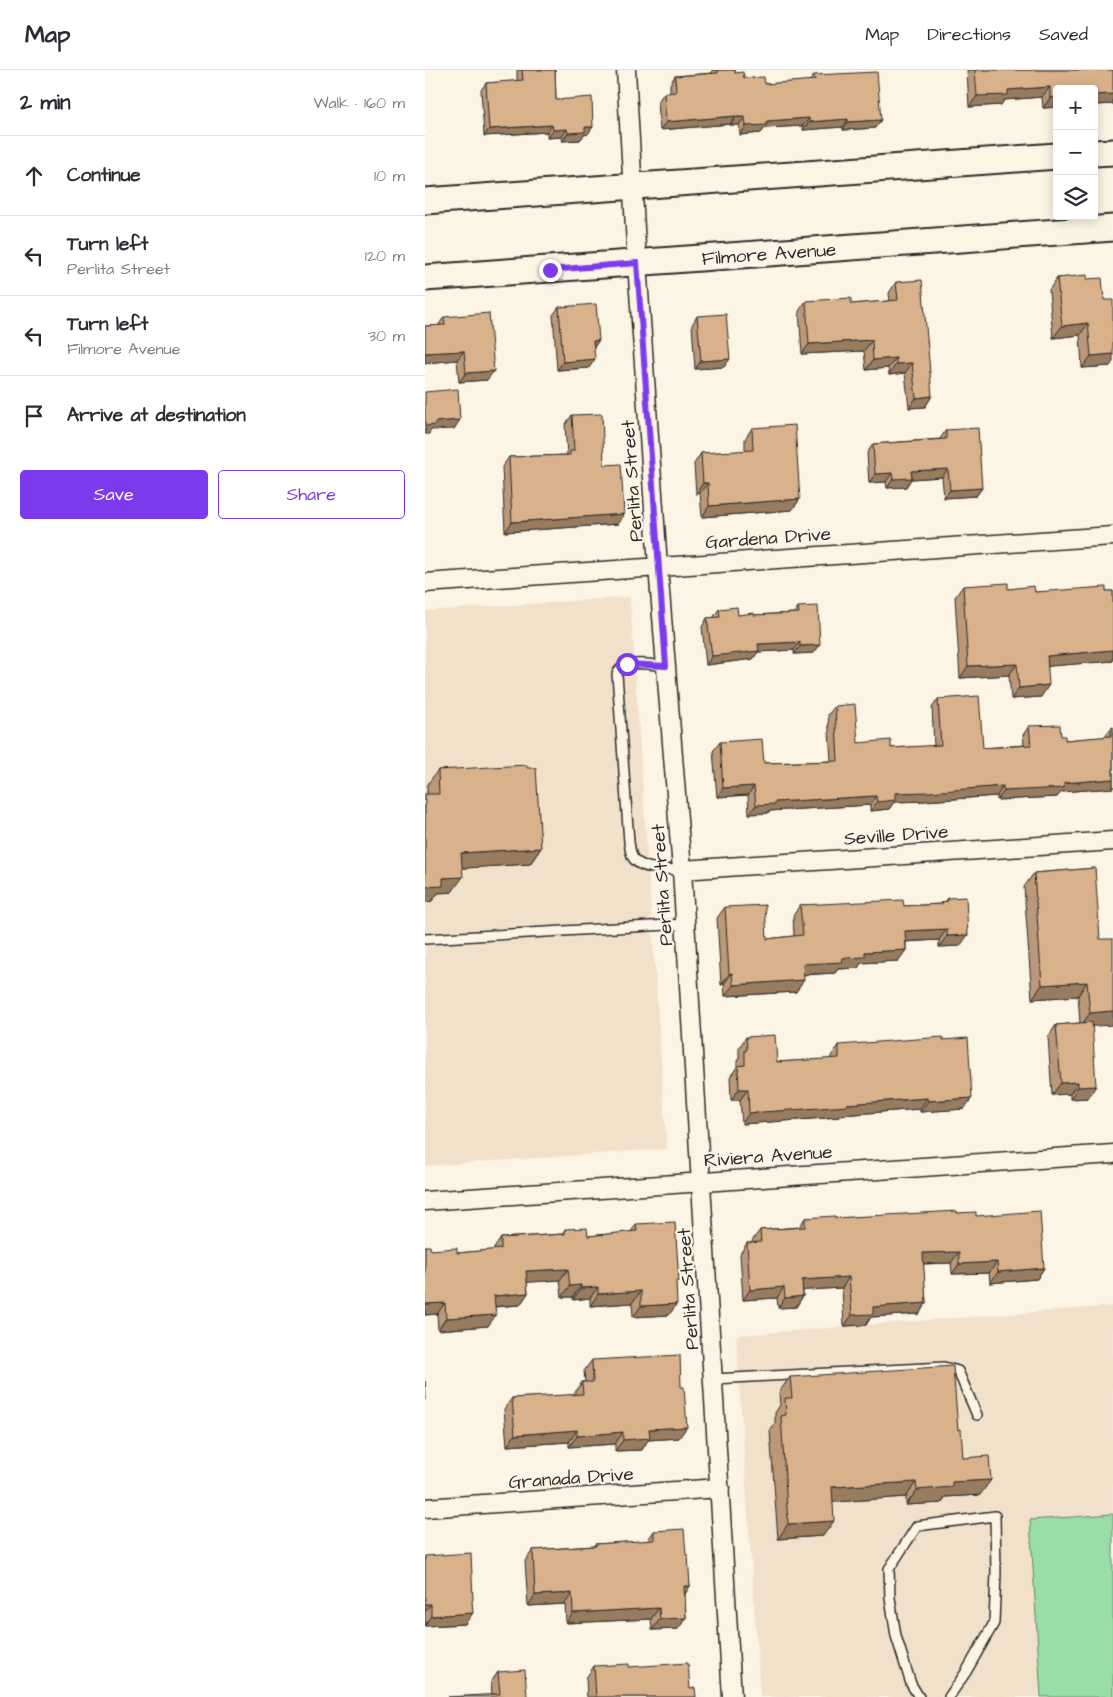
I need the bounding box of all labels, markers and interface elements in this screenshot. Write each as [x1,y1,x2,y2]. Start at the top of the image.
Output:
text: Map [25,18,70,52]
text: Map [865,22,899,47]
text: Directions [927,22,1011,47]
text: Saved [1039,22,1088,47]
map controls [1053,85,1098,220]
button: + [1053,85,1098,130]
text: 2 min [20,88,70,117]
text: Walk · 160 m [313,92,405,114]
button: − [1053,130,1098,175]
icon: ahead [20,162,48,190]
text: Continue [67,162,141,189]
text: 10 m [374,165,405,187]
button: layers [1053,175,1098,220]
text: Turn left [67,231,148,258]
street label: Filmore Avenue [701,236,837,273]
icon: left [20,242,48,270]
text: 120 m [365,245,405,267]
text: Perlita Street [67,258,170,280]
route end [539,259,562,282]
text: Turn left [67,311,148,338]
icon: left [20,322,48,350]
text: 30 m [368,325,405,347]
text: Filmore Avenue [67,338,180,360]
icon: arrive [20,402,48,430]
text: Arrive at destination [67,402,246,429]
street label: Perlita Street [615,419,650,543]
button: Save [20,470,208,519]
button: Share [218,470,405,519]
street label: Gardena Drive [704,521,832,556]
route start [616,653,639,676]
street label: Seville Drive [843,818,949,853]
street label: Perlita Street [645,823,680,947]
street label: Riviera Avenue [703,1139,833,1174]
street label: Perlita Street [671,1227,706,1351]
street label: Granada Drive [508,1461,635,1496]

